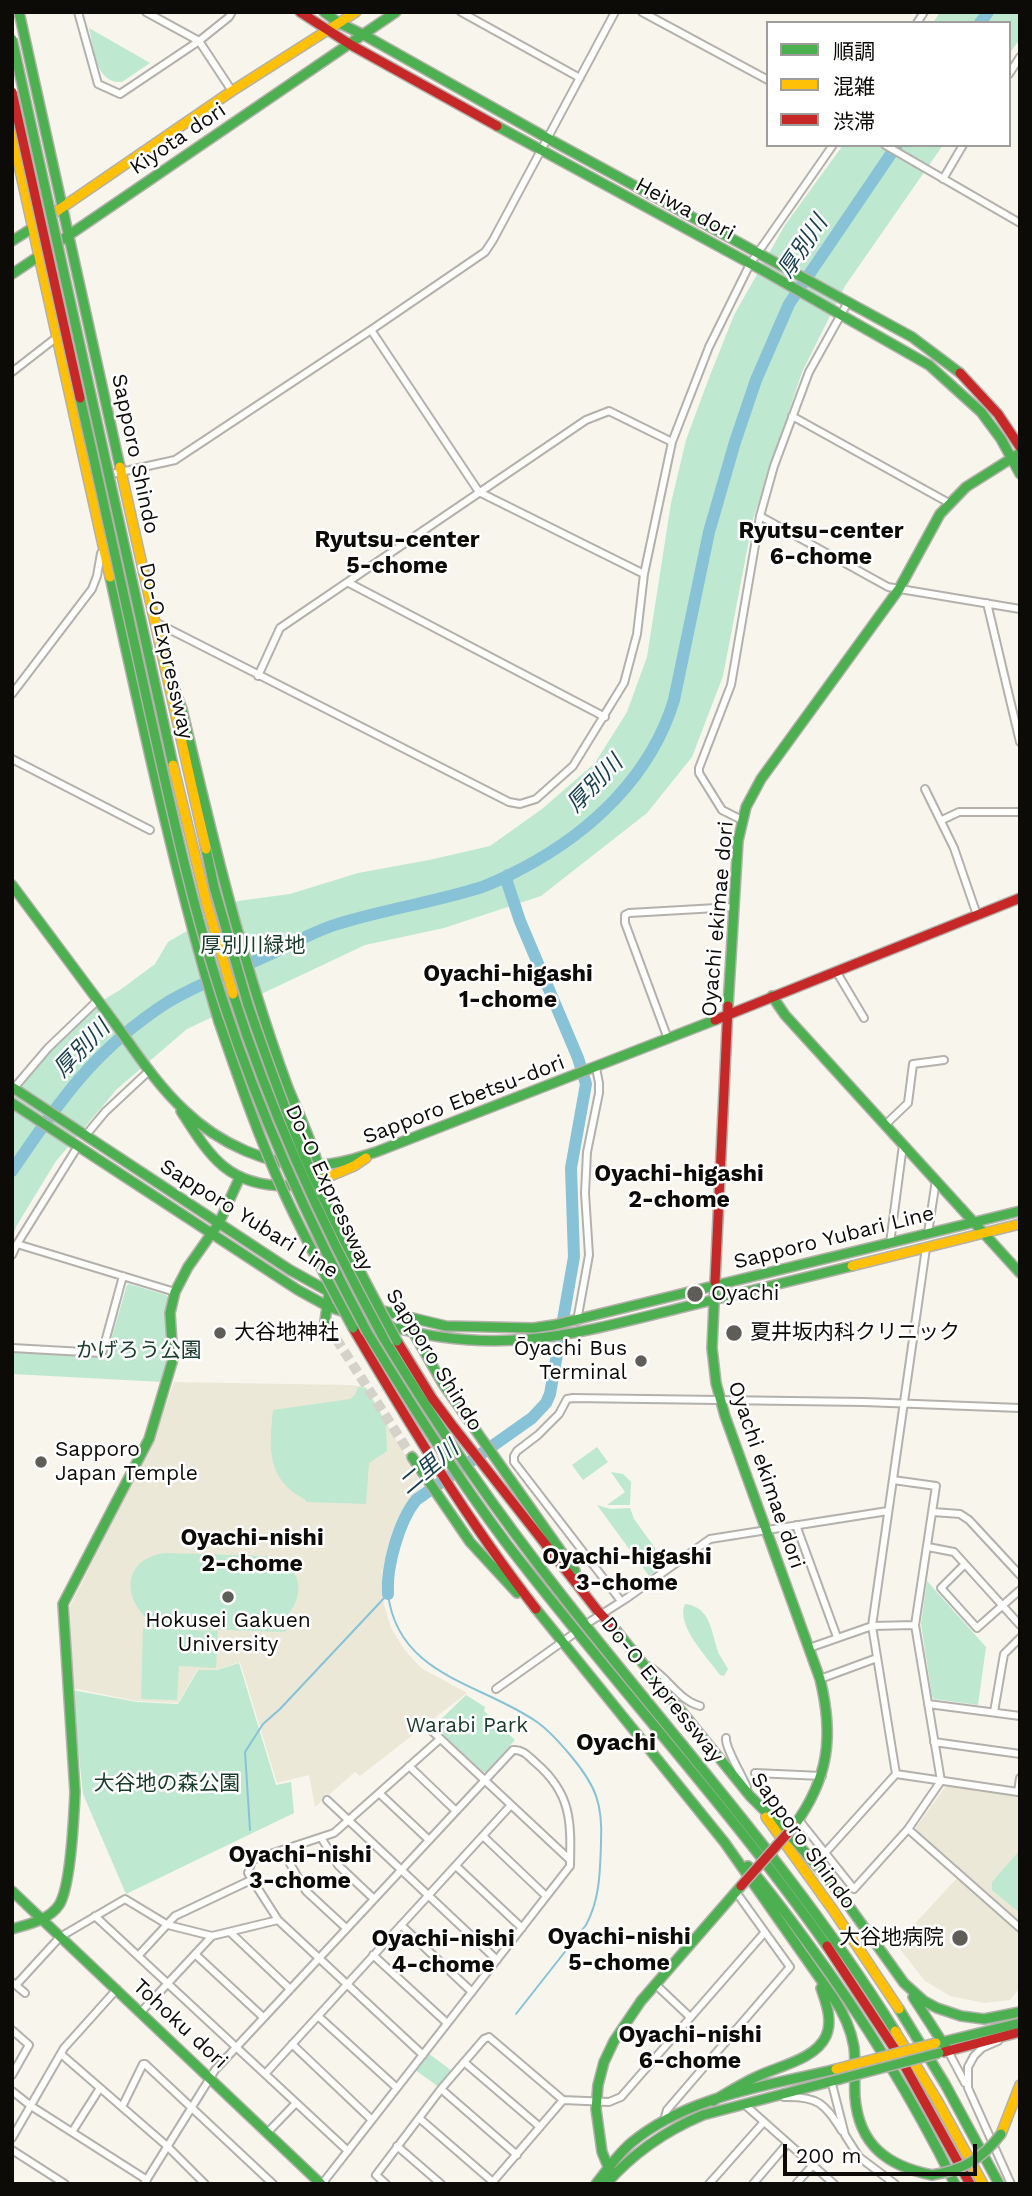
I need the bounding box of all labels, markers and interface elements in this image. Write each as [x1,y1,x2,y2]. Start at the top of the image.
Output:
legend [766,21,1011,147]
text: 順調 [833,39,875,64]
text: 混雑 [833,74,875,99]
street label: Kiyota dori [125,98,231,180]
text: 渋滞 [833,109,875,134]
street label: Heiwa dori [631,172,739,246]
water label: 厚別川 [772,211,834,283]
street label: Sapporo Shindo [106,372,164,536]
district label: Ryutsu-center 6-chome [738,517,904,571]
district label: Ryutsu-center 5-chome [314,526,480,580]
street label: Do-O Expressway [133,560,199,742]
water label: 厚別川 [561,750,629,818]
street label: Oyachi ekimae dori [697,820,739,1018]
park label: 厚別川緑地 [201,933,305,959]
district label: Oyachi-higashi 1-chome [423,960,593,1014]
water label: 厚別川 [48,1015,116,1083]
street label: Sapporo Ebetsu-dori [360,1050,568,1150]
street label: Do-O Expressway [279,1101,379,1275]
street label: Sapporo Yubari Line [155,1154,343,1284]
district label: Oyachi-higashi 2-chome [594,1160,764,1214]
street label: Sapporo Yubari Line [731,1201,937,1275]
place label: Oyachi [711,1281,779,1307]
street label: Sapporo Shindo [380,1284,488,1436]
marker: Oyachi [685,1284,705,1304]
place label: 大谷地神社 [234,1320,339,1346]
place label: 夏井坂内科クリニック [750,1320,960,1346]
marker: 夏井坂内科クリニック [724,1323,744,1343]
marker: 大谷地神社 [212,1325,228,1341]
place label: Ōyachi Bus Terminal [514,1336,627,1386]
park label: かげろう公園 [76,1338,202,1364]
marker: Ōyachi Bus Terminal [633,1353,649,1369]
street label: Oyachi ekimae dori [722,1378,810,1572]
water label: 二里川 [394,1435,464,1501]
place label: Sapporo Japan Temple [55,1437,198,1487]
marker: Sapporo Japan Temple [33,1454,49,1470]
district label: Oyachi-nishi 2-chome [180,1524,324,1578]
district label: Oyachi-higashi 3-chome [542,1543,712,1597]
marker: Hokusei Gakuen University [220,1589,236,1605]
place label: Hokusei Gakuen University [145,1608,311,1658]
street label: Do-O Expressway [595,1612,729,1768]
park label: Warabi Park [406,1713,528,1739]
district label: Oyachi [576,1729,656,1757]
street label: Sapporo Shindo [745,1768,861,1914]
park label: 大谷地の森公園 [94,1771,240,1797]
district label: Oyachi-nishi 3-chome [228,1841,372,1895]
district label: Oyachi-nishi 5-chome [547,1923,691,1977]
district label: Oyachi-nishi 4-chome [371,1925,515,1979]
place label: 大谷地病院 [839,1925,944,1951]
marker: 大谷地病院 [950,1928,970,1948]
street label: Tohoku dori [127,1974,233,2074]
district label: Oyachi-nishi 6-chome [618,2021,762,2075]
scale bar [787,2130,981,2174]
text: 200 m [796,2143,862,2168]

